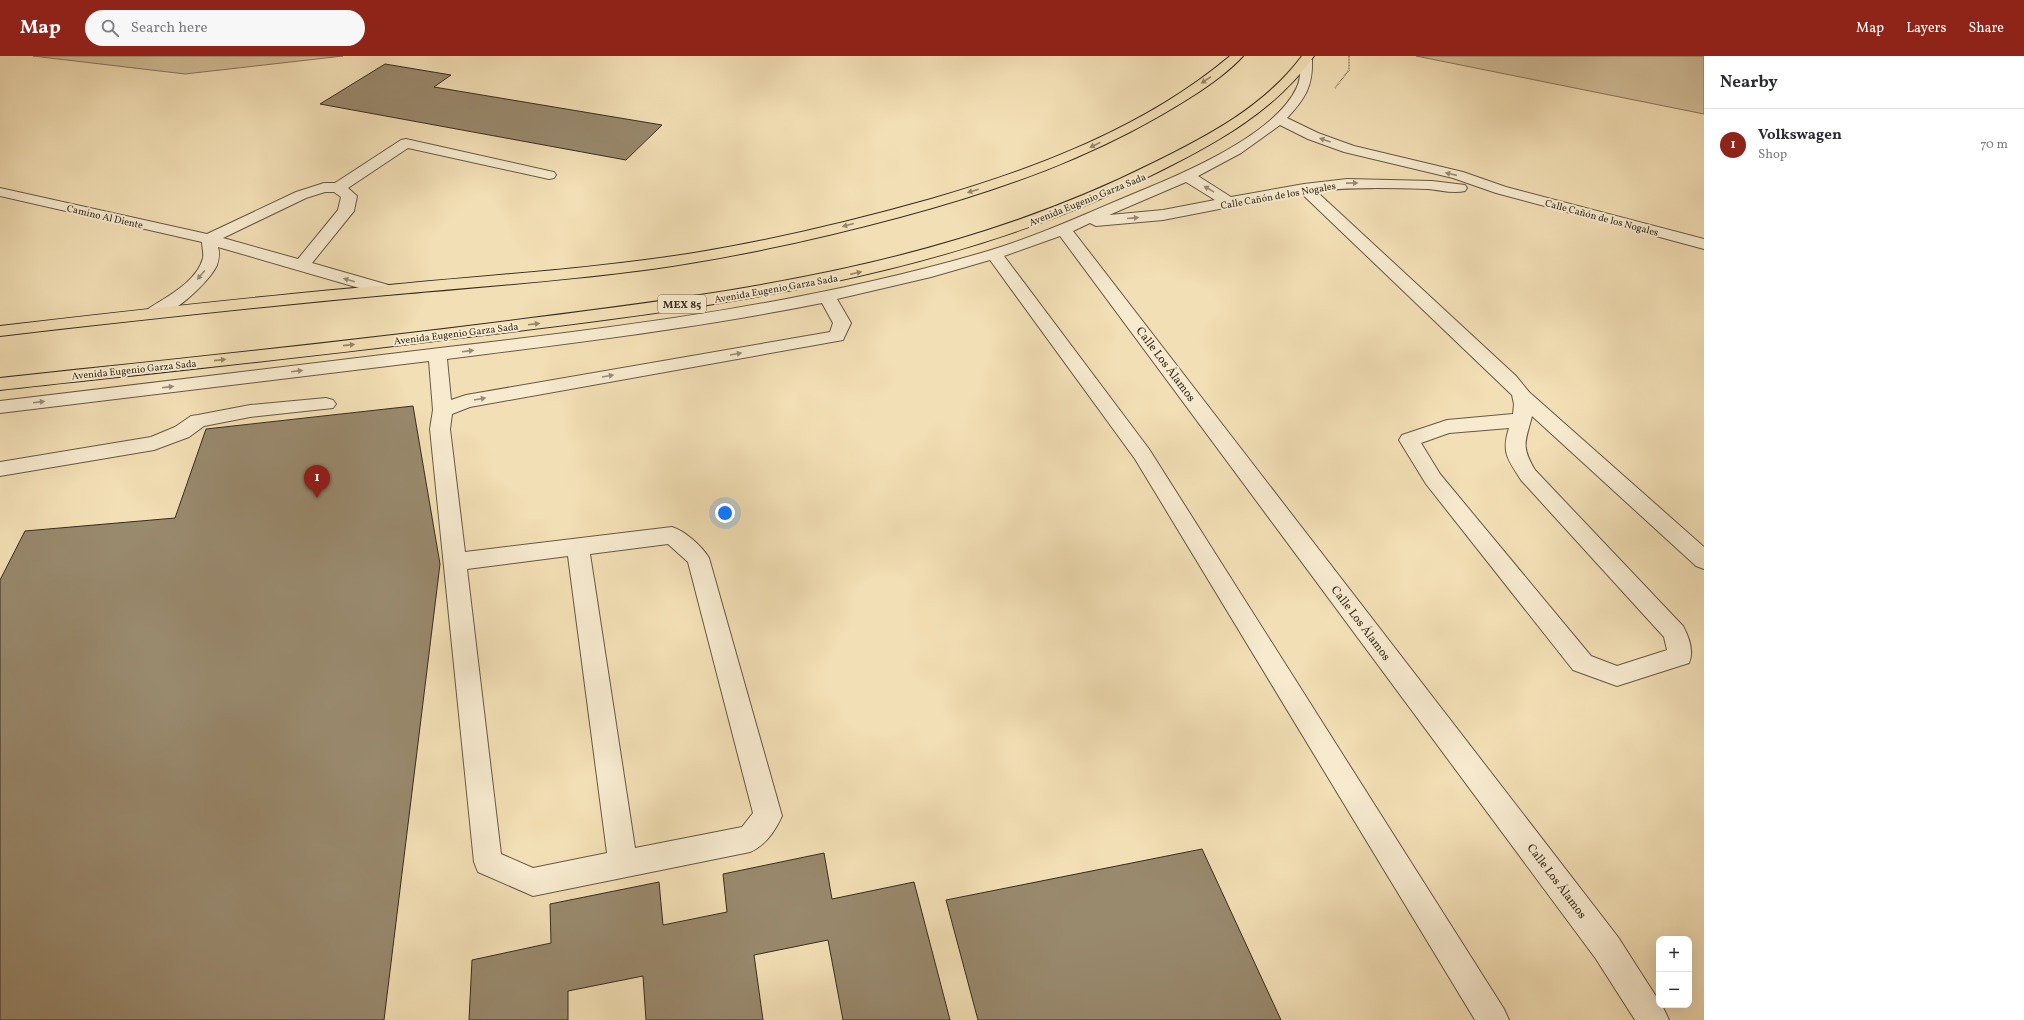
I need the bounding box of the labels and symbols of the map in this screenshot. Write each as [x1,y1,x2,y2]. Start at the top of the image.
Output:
one-way arrow [1201,76,1212,83]
one-way arrow [1319,137,1331,143]
one-way arrow [1089,142,1100,148]
street label: Avenida Eugenio Garza Sada [1027,170,1148,230]
one-way arrow [1444,170,1457,176]
street label: Calle Cañón de los Nogales [1219,179,1337,213]
one-way arrow [1346,180,1358,187]
one-way arrow [1203,186,1215,193]
one-way arrow [967,188,979,194]
street label: Calle Cañón de los Nogales [1544,196,1660,240]
street label: Camino Al Diente [65,201,145,233]
one-way arrow [1127,215,1139,222]
one-way arrow [842,223,854,229]
one-way arrow [196,270,205,281]
one-way arrow [849,270,862,276]
street label: Avenida Eugenio Garza Sada [713,271,839,307]
one-way arrow [343,276,355,282]
road number: MEX 85 [658,295,706,313]
street label: Avenida Eugenio Garza Sada [393,319,519,349]
one-way arrow [528,320,540,327]
street label: Calle Los Álamos [1132,323,1199,405]
one-way arrow [343,342,355,349]
one-way arrow [462,348,474,354]
one-way arrow [730,350,742,356]
street label: Avenida Eugenio Garza Sada [71,356,197,384]
one-way arrow [214,356,226,363]
one-way arrow [291,368,303,374]
one-way arrow [602,373,614,379]
one-way arrow [162,384,174,390]
one-way arrow [474,396,486,402]
one-way arrow [33,399,45,405]
pin: 1 [304,465,330,498]
your location [715,503,735,523]
street label: Calle Los Álamos [1327,582,1394,664]
street label: Calle Los Álamos [1523,840,1590,922]

